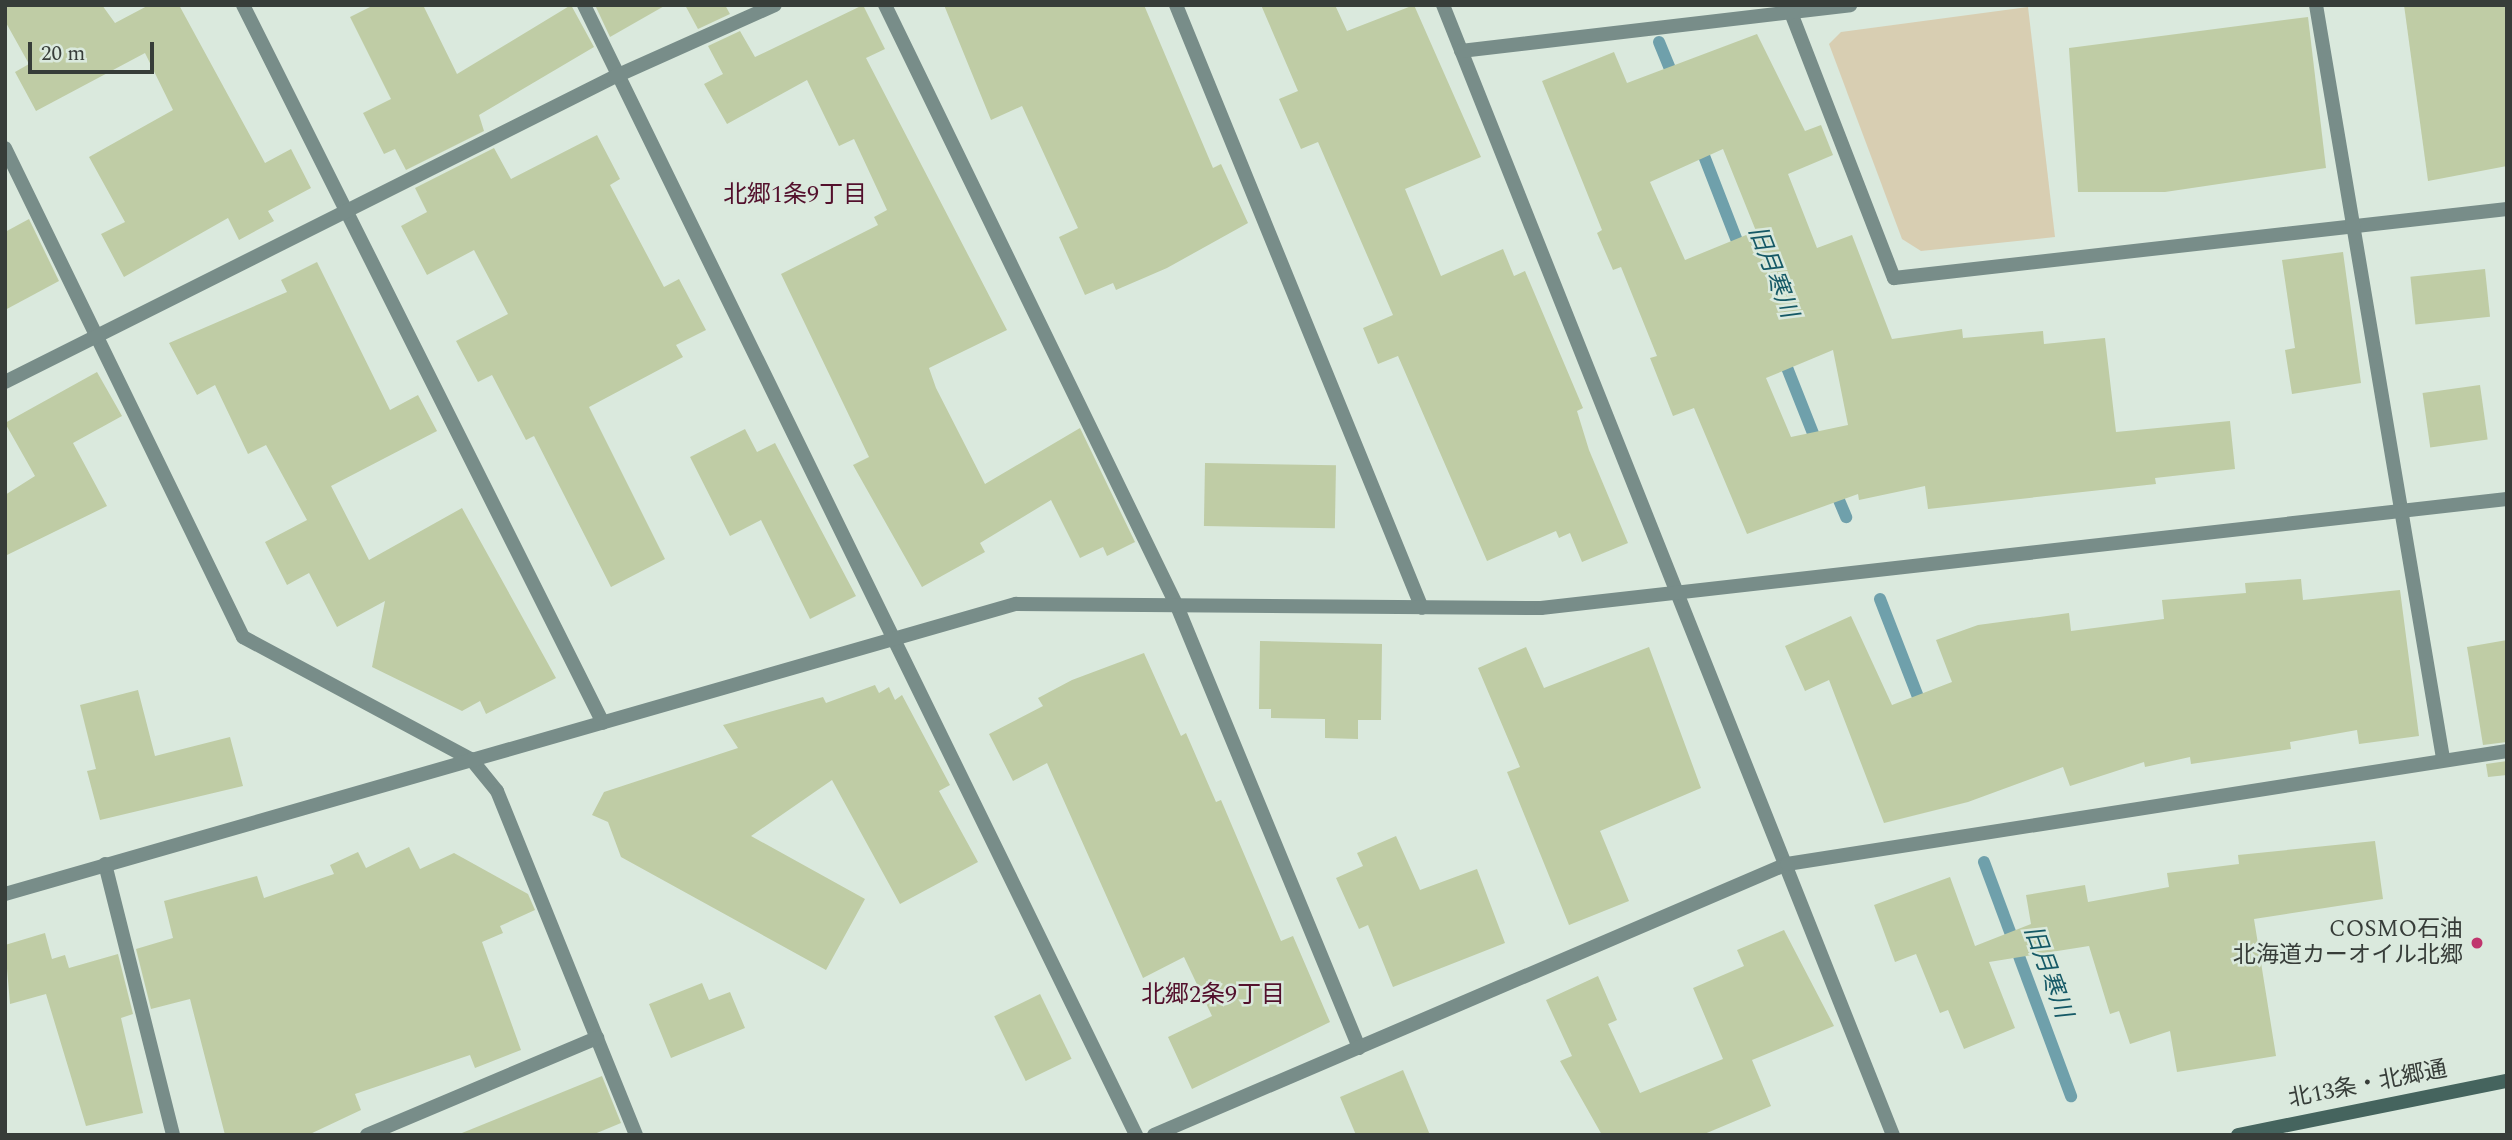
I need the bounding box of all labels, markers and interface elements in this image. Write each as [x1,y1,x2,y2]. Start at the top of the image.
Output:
scale bar [32,28,158,72]
text: 20 m [41,38,85,70]
district label: 北郷1条9丁目 [723,182,867,210]
water label: 旧月寒川 [1741,222,1803,322]
place label: COSMO石油 北海道カーオイル北郷 [2233,916,2463,970]
water label: 旧月寒川 [2017,922,2077,1022]
marker: COSMO石油 北海道カーオイル北郷 [2469,935,2485,951]
district label: 北郷2条9丁目 [1141,982,1285,1010]
street label: 北13条・北郷通 [2286,1056,2450,1114]

